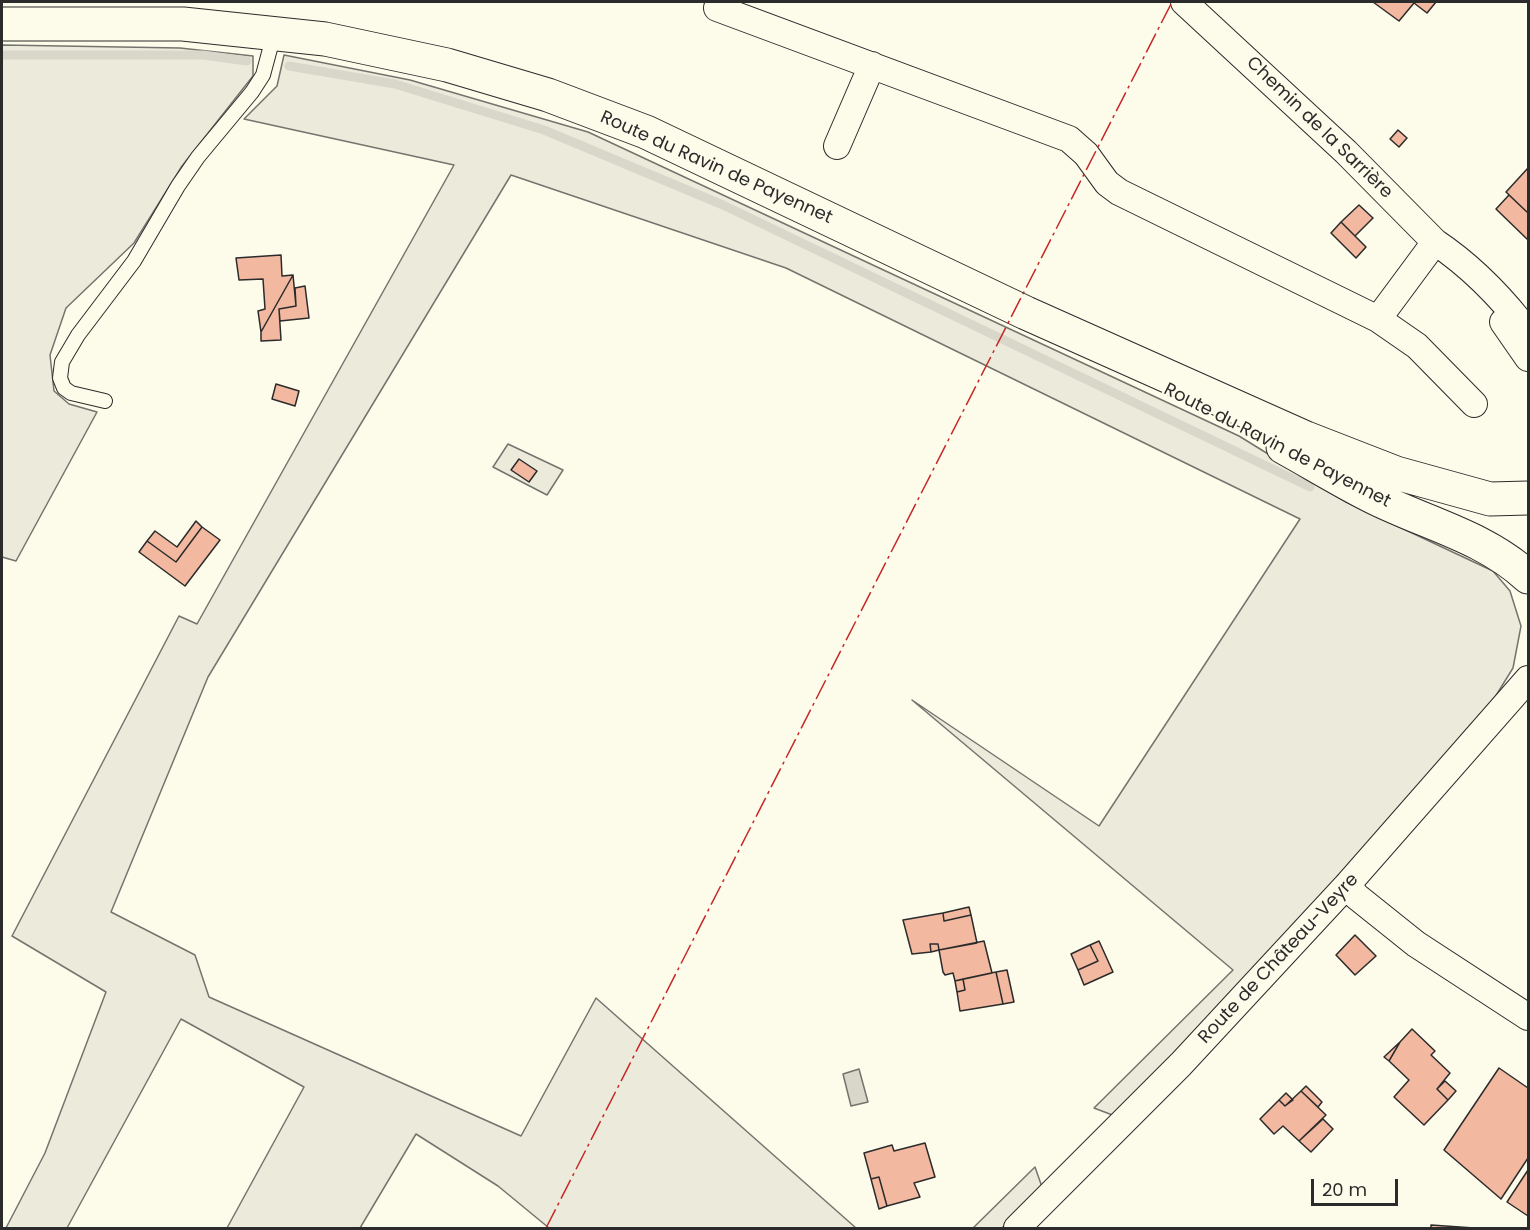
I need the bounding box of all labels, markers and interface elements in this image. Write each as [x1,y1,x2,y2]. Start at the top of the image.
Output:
street label: Chemin de la Sarrière [1241,52,1397,204]
street label: Route du Ravin de Payennet [597,107,835,229]
street label: Route du Ravin de Payennet [1160,379,1394,513]
street label: Route de Château-Veyre [1194,869,1364,1049]
scale bar [1314,1167,1401,1205]
text: 20 m [1322,1177,1367,1202]

